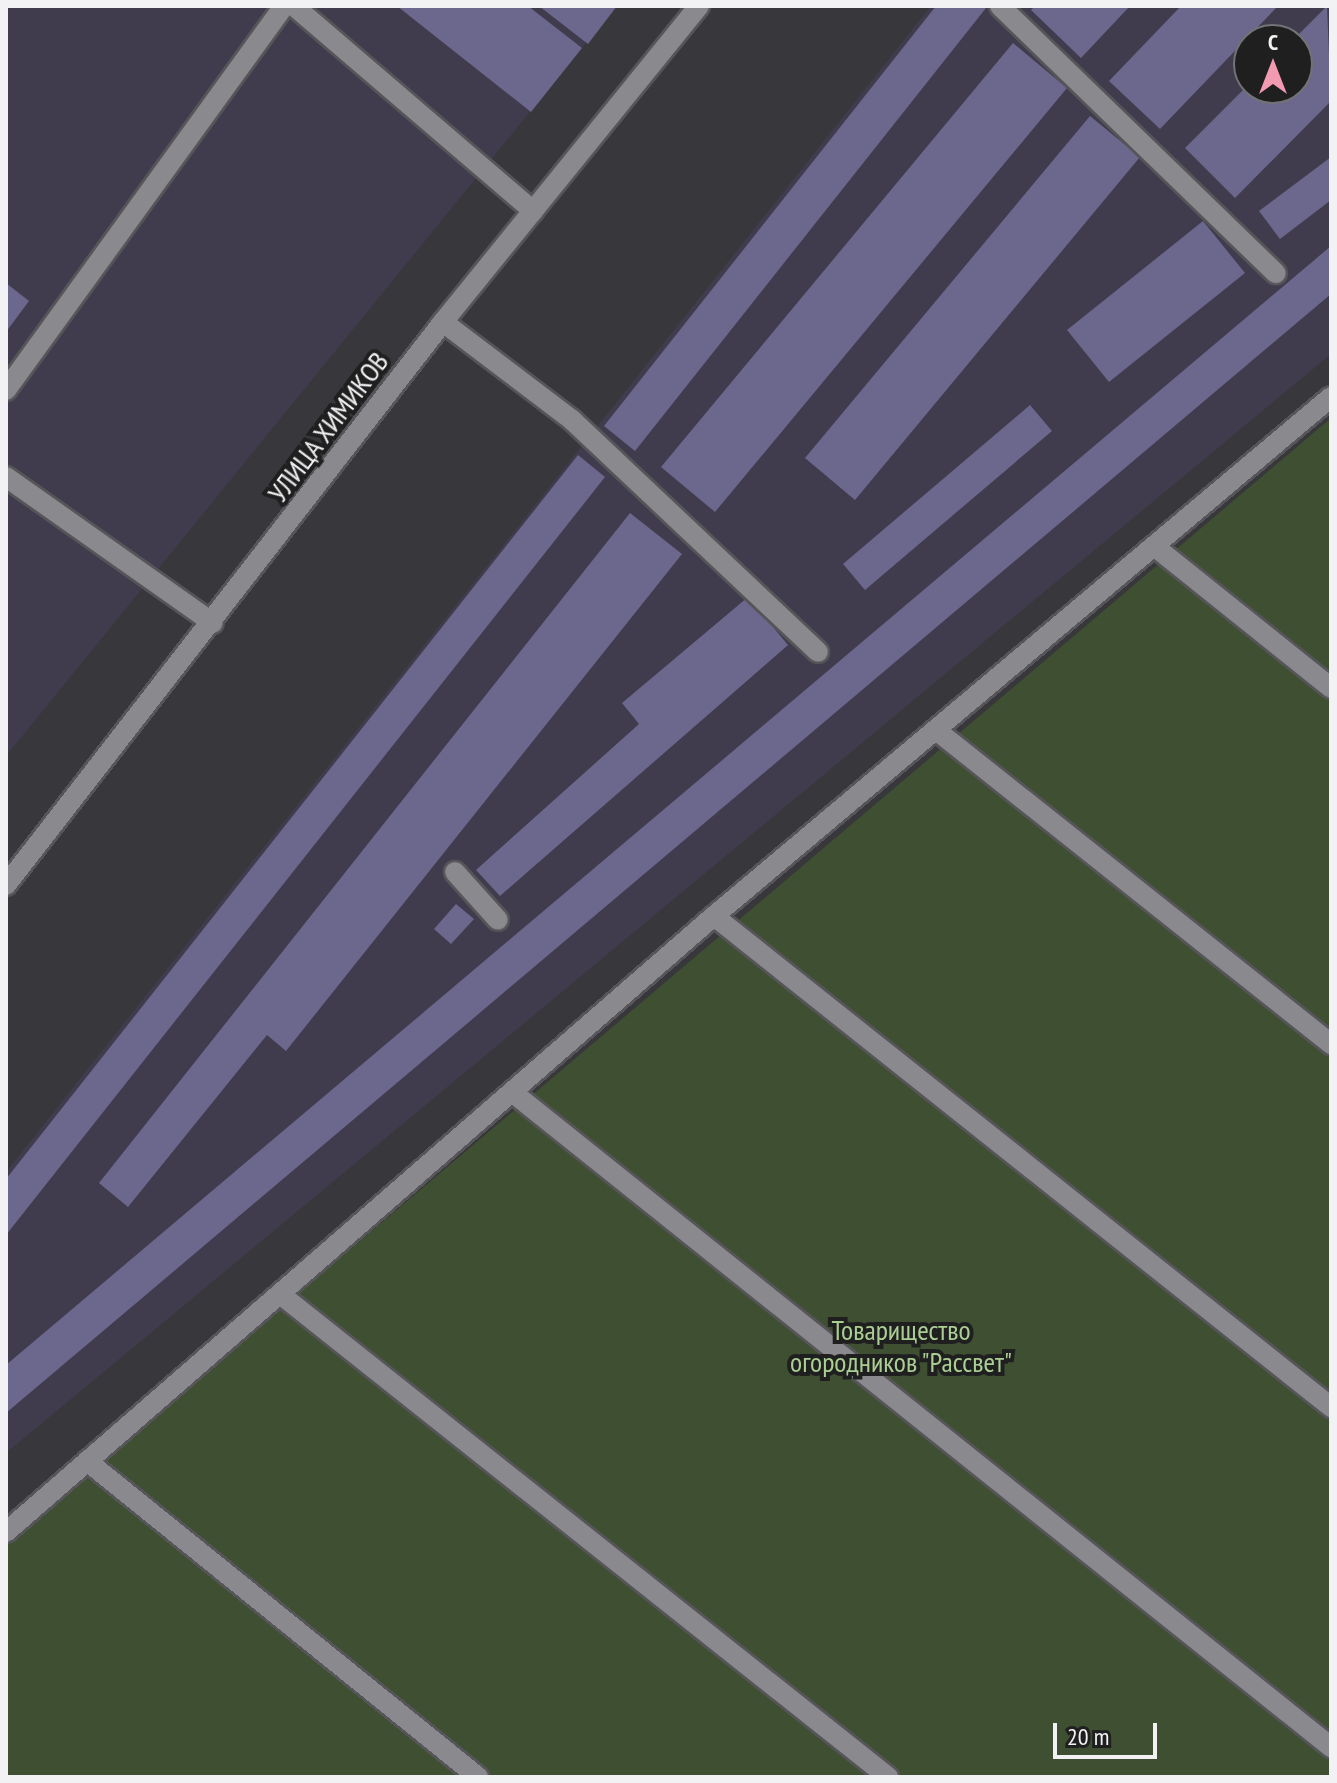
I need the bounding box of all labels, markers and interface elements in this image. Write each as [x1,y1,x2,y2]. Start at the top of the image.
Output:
north arrow [1233,24,1313,104]
text: С [1268,28,1278,56]
street label: УЛИЦА ХИМИКОВ [260,345,396,509]
park label: Товарищество огородников "Рассвет" [789,1313,1013,1379]
scale bar [1057,1707,1161,1757]
text: 20 m [1067,1721,1109,1752]

